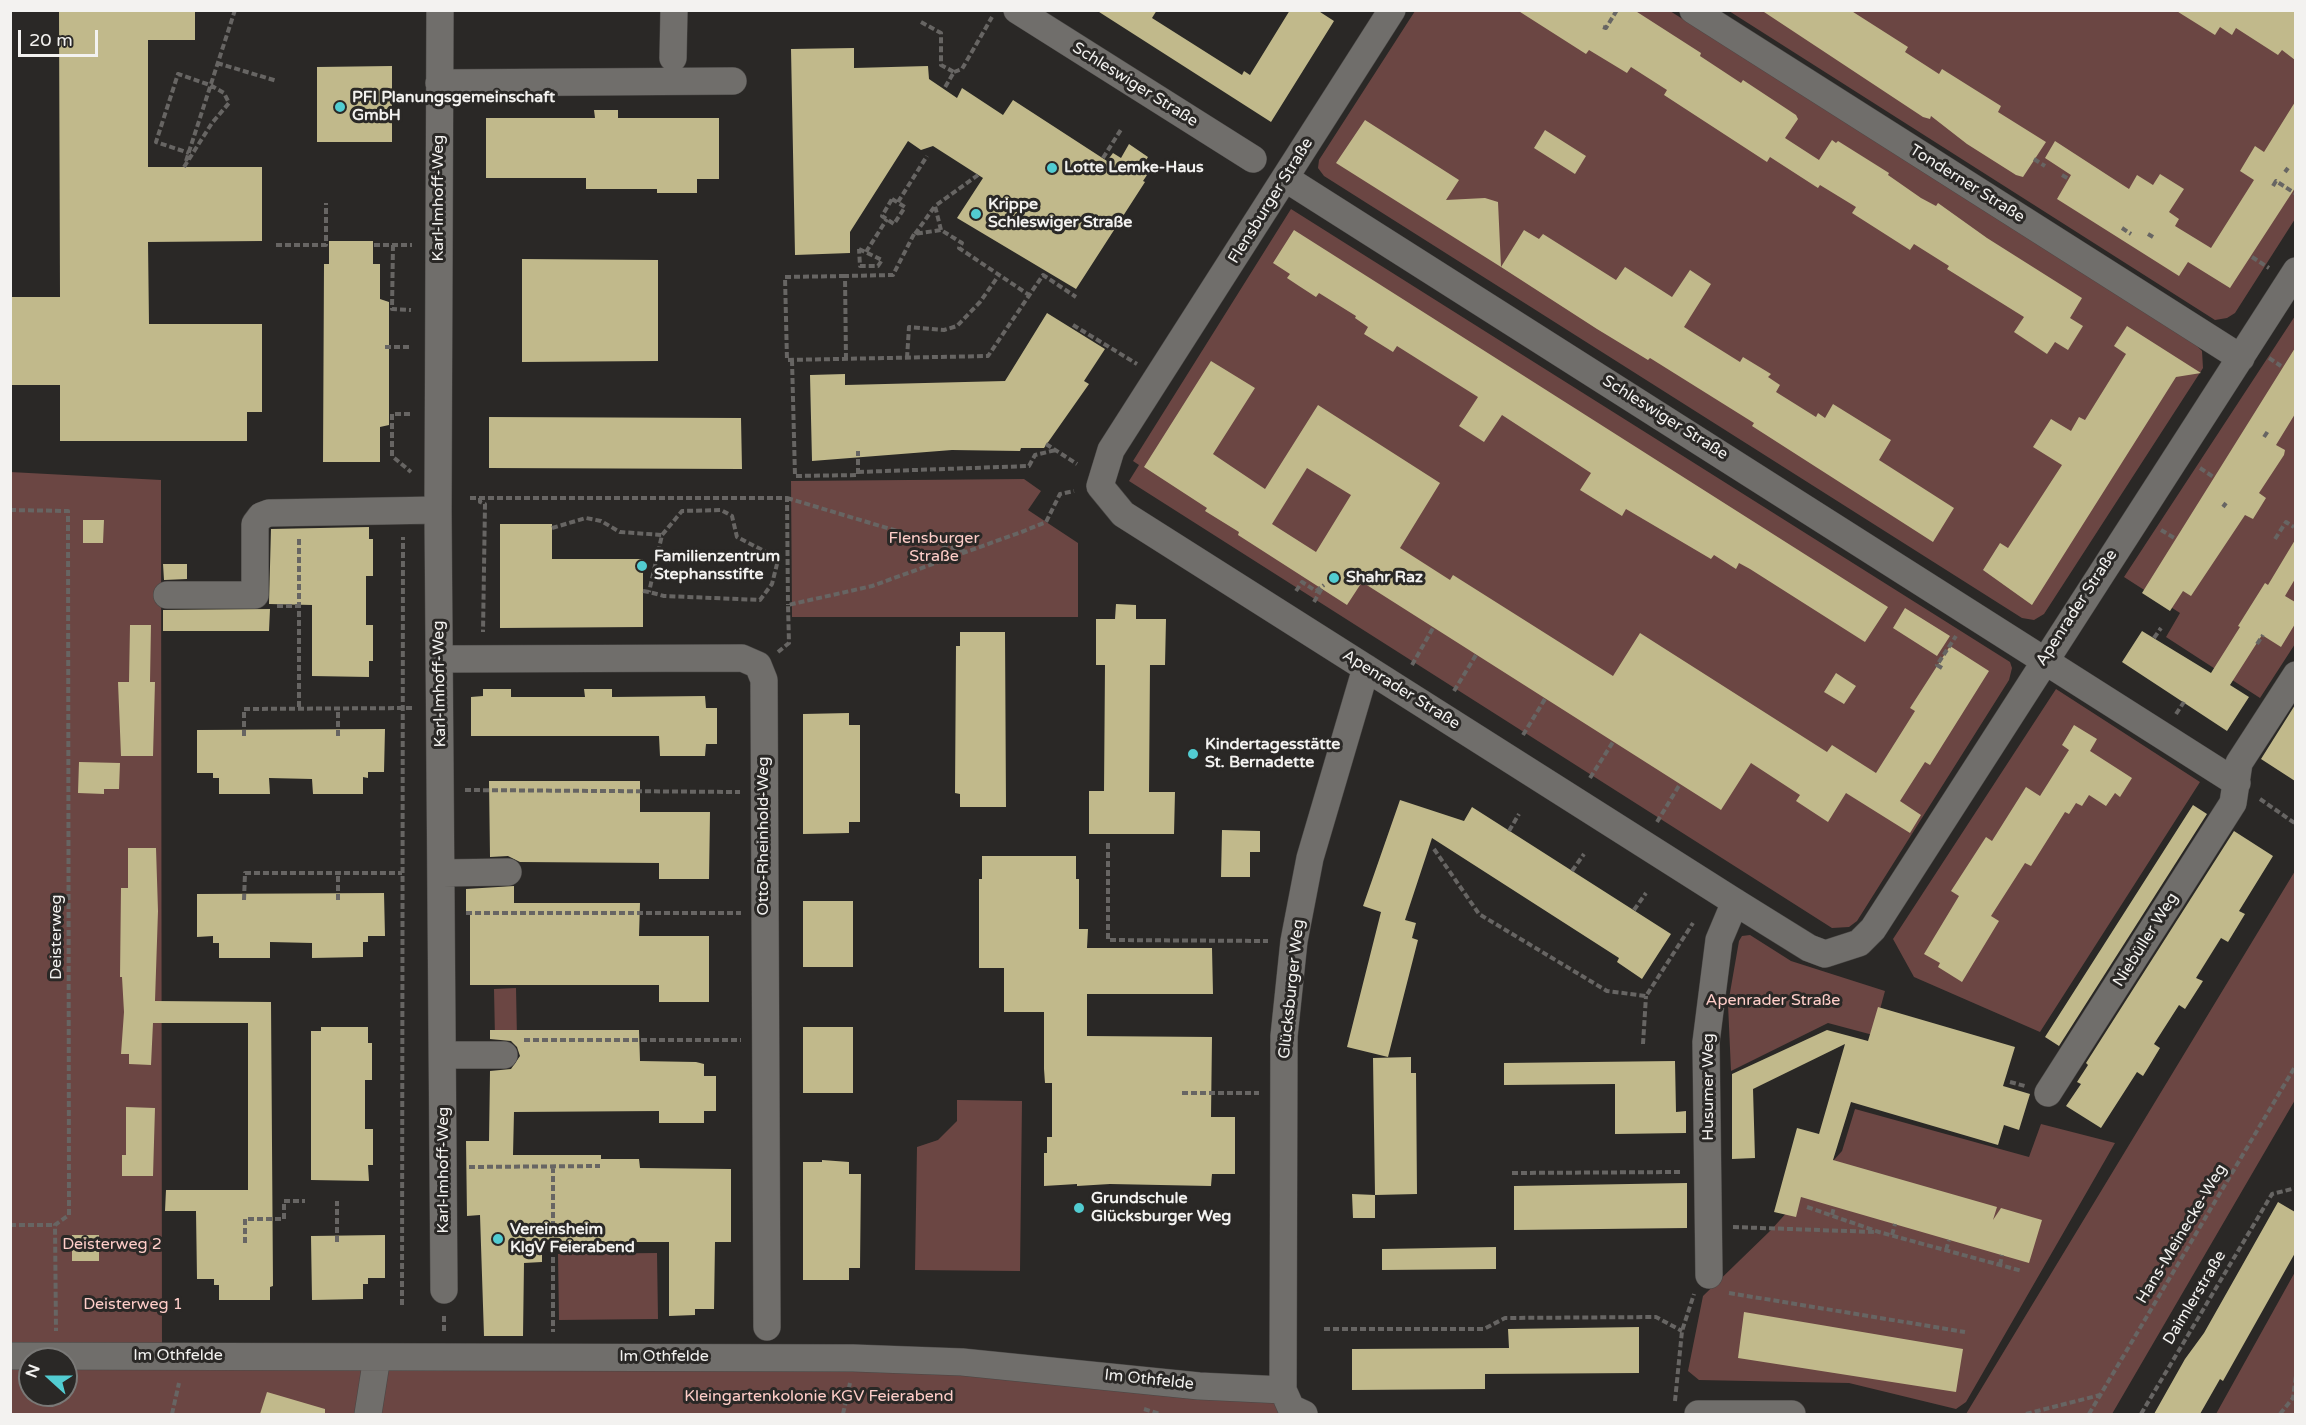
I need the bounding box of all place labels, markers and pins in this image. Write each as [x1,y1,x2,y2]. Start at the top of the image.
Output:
place label: PFI Planungsgemeinschaft GmbH [352,88,555,126]
marker: PFI Planungsgemeinschaft GmbH [333,100,347,114]
place label: Lotte Lemke-Haus [1064,158,1204,178]
marker: Lotte Lemke-Haus [1045,161,1059,175]
place label: Krippe Schleswiger Straße [988,195,1132,233]
marker: Krippe Schleswiger Straße [969,207,983,221]
place label: Familienzentrum Stephansstifte [654,547,780,585]
marker: Familienzentrum Stephansstifte [635,559,649,573]
place label: Shahr Raz [1346,568,1423,588]
marker: Shahr Raz [1327,571,1341,585]
place label: Kindertagesstätte St. Bernadette [1205,735,1340,773]
marker: Kindertagesstätte St. Bernadette [1186,747,1200,761]
place label: Grundschule Glücksburger Weg [1091,1189,1231,1227]
marker: Grundschule Glücksburger Weg [1072,1201,1086,1215]
place label: Vereinsheim KlgV Feierabend [510,1220,635,1258]
marker: Vereinsheim KlgV Feierabend [491,1232,505,1246]

